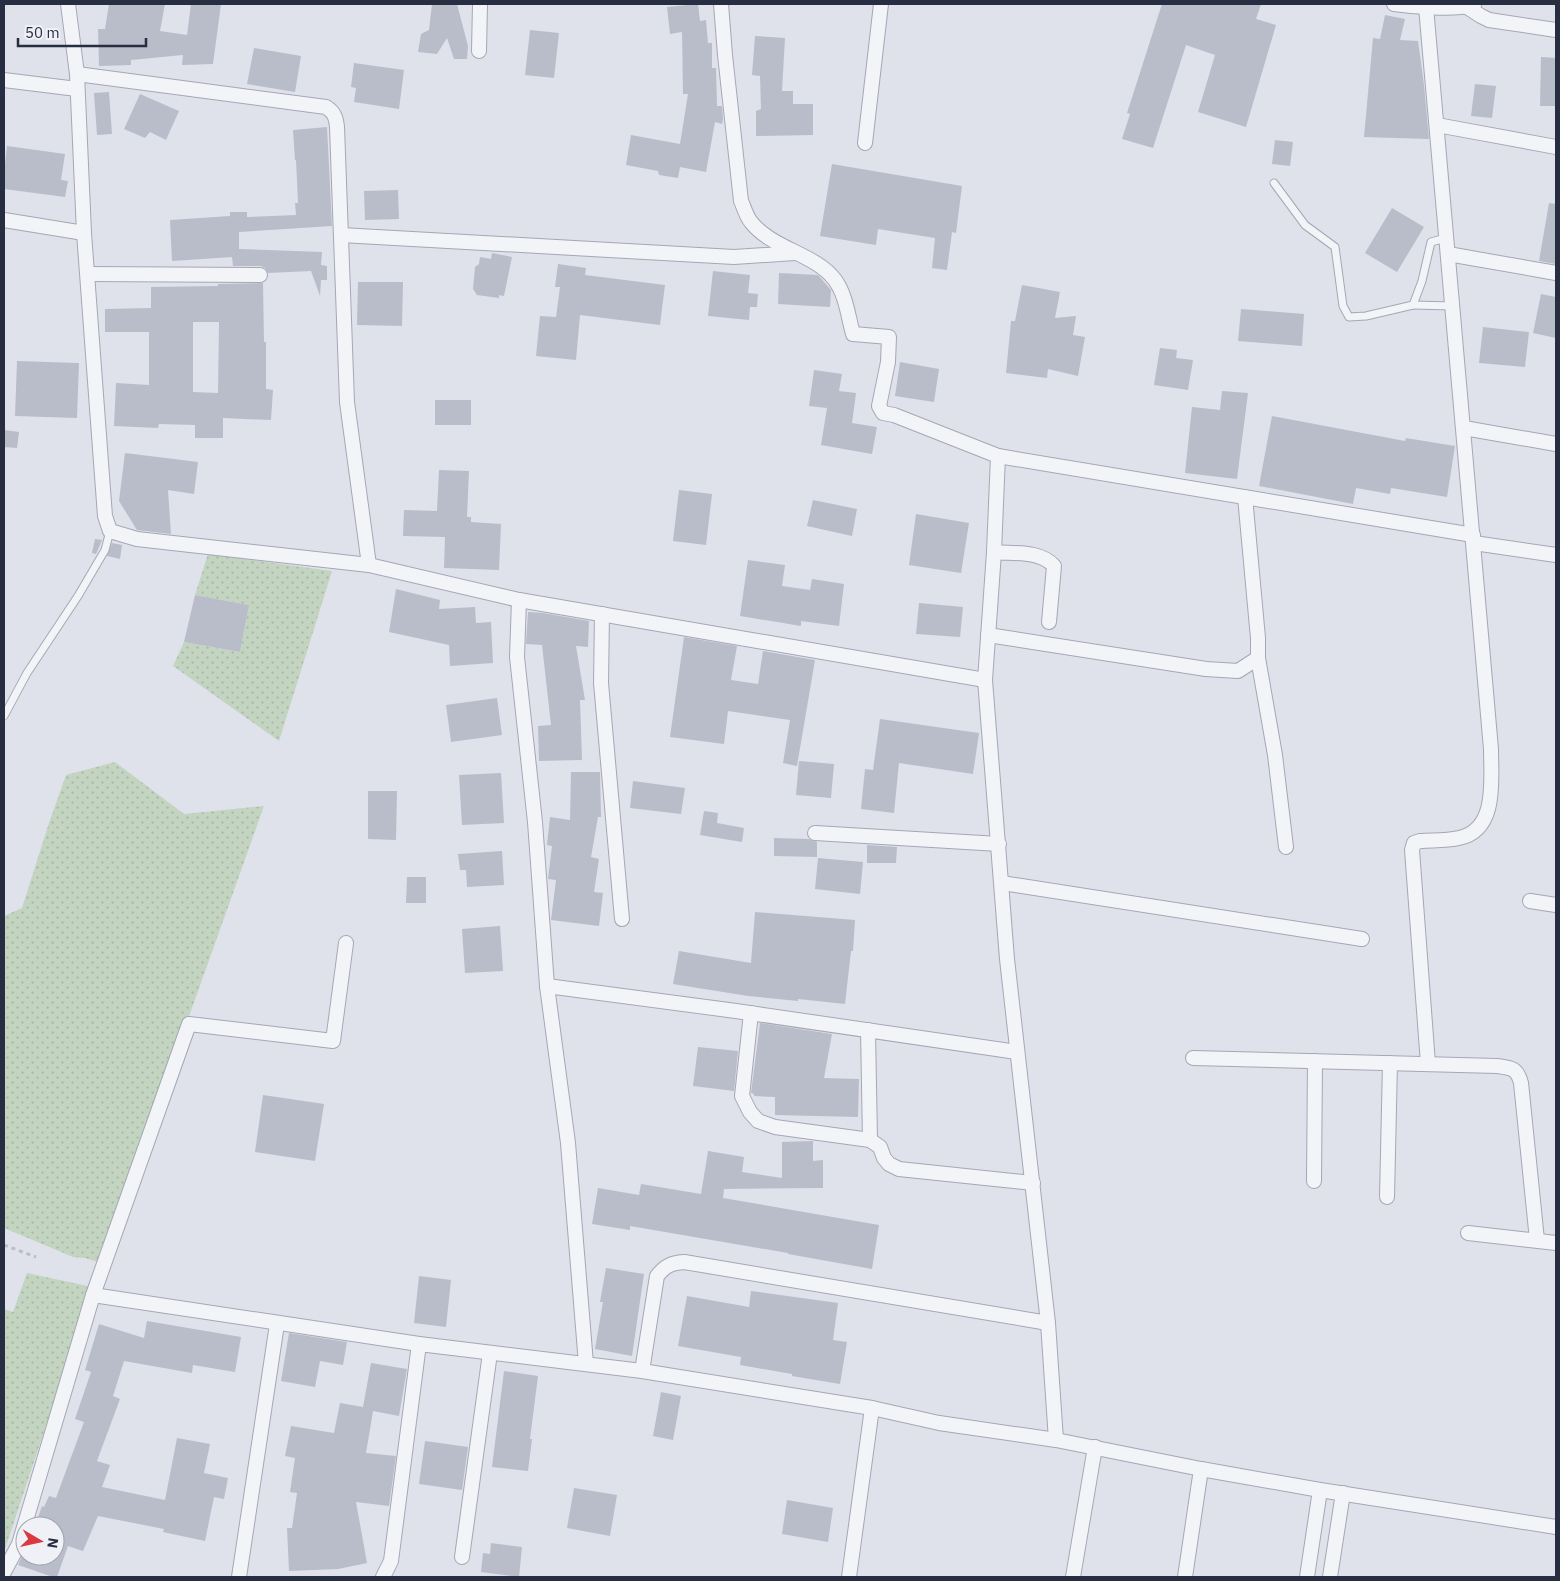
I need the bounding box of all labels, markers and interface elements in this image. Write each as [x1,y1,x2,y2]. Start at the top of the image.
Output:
scale bar [18,15,145,47]
text: 50 m [25,23,60,42]
north arrow [15,1516,65,1566]
text: N [43,1537,63,1549]

